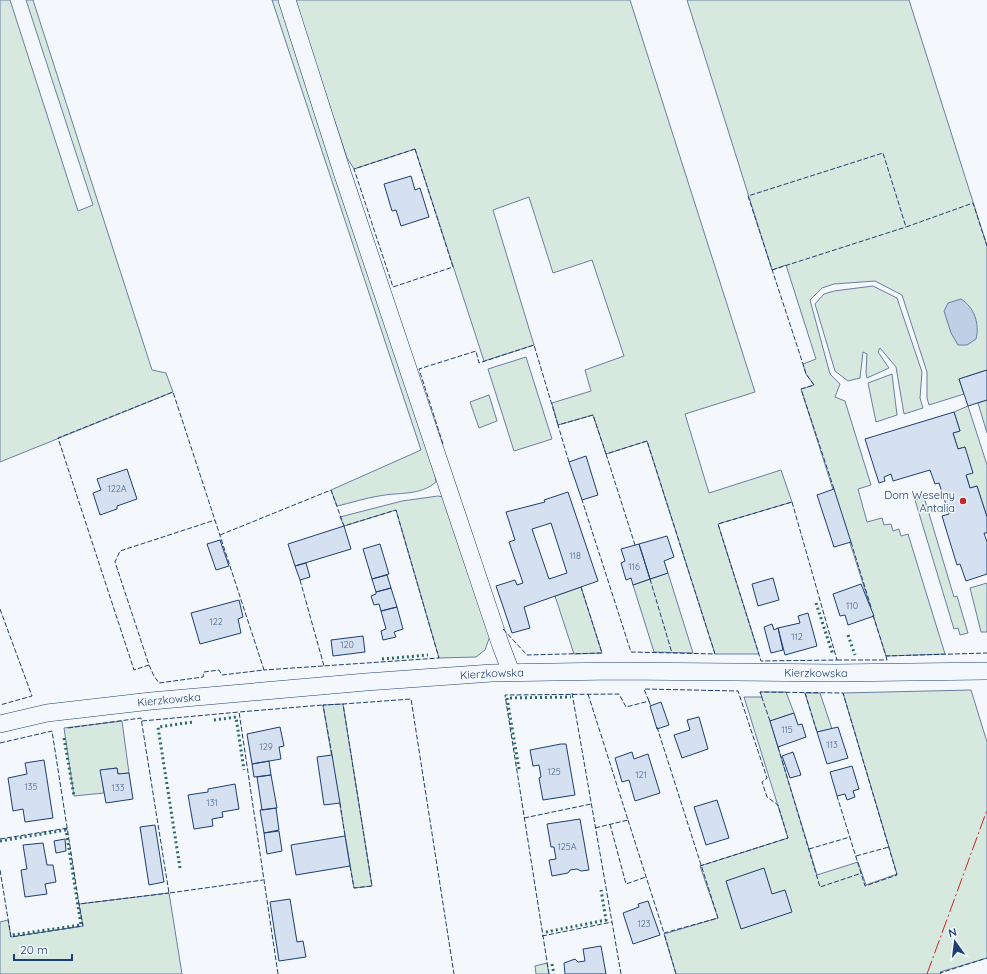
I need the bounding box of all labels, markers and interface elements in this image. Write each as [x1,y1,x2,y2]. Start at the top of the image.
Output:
house number: 122A [107,483,127,494]
place label: Dom Weselny Antalia [884,488,955,515]
marker: Dom Weselny Antalia [958,496,968,506]
house number: 118 [569,550,581,561]
house number: 116 [628,561,640,572]
house number: 110 [846,600,858,611]
house number: 122 [209,616,223,627]
house number: 112 [791,631,803,642]
house number: 120 [340,639,354,650]
street label: Kierzkowska [460,665,524,682]
street label: Kierzkowska [784,666,848,680]
street label: Kierzkowska [136,690,201,710]
house number: 115 [781,724,793,735]
house number: 113 [826,739,838,750]
house number: 129 [259,741,273,752]
house number: 125 [547,766,561,777]
house number: 121 [635,769,647,780]
house number: 135 [25,781,38,792]
house number: 133 [112,782,125,793]
house number: 131 [206,797,218,808]
house number: 125A [557,841,577,852]
house number: 123 [637,918,651,929]
north arrow [935,922,975,962]
text: N [947,925,958,940]
scale bar [14,936,72,962]
text: 20 m [20,942,48,957]

